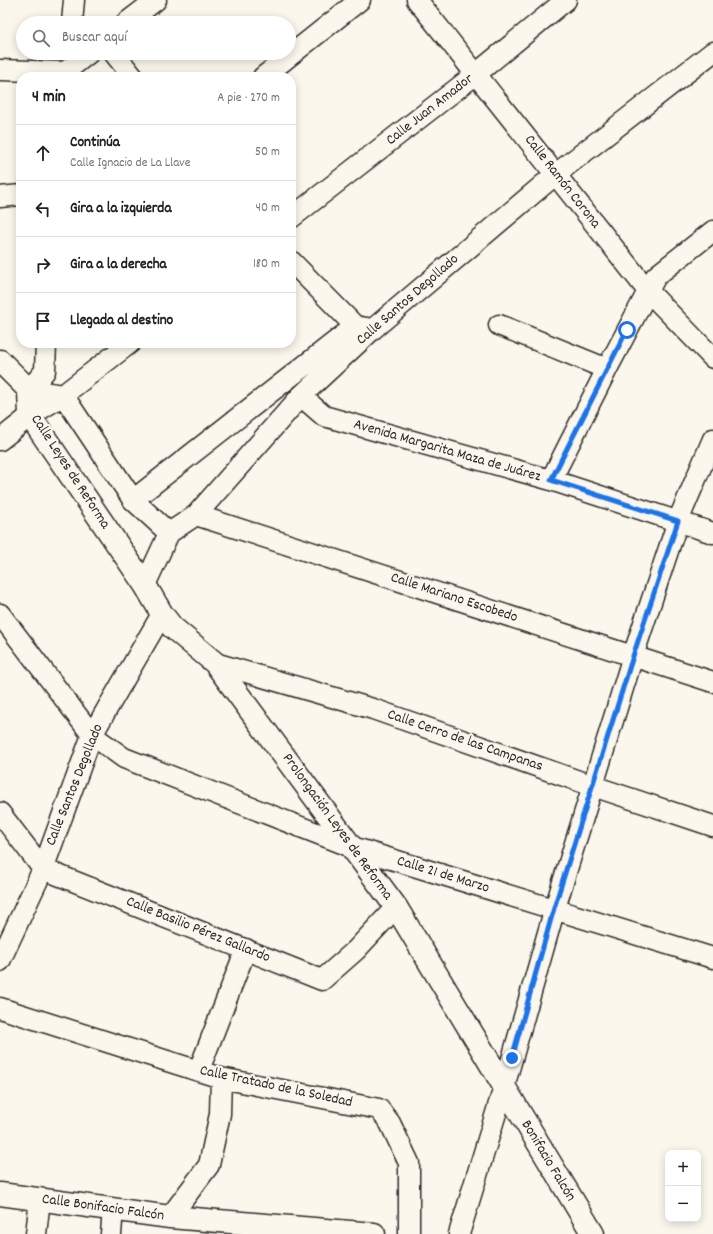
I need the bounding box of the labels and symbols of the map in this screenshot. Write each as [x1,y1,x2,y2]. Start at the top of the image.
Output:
street label: Calle Juan Amador [382,69,479,151]
street label: Calle Ramón Corona [518,130,606,234]
street label: Calle Santos Degollado [352,249,464,351]
route start [618,321,636,339]
street label: Calle Leyes de Reforma [25,410,116,534]
street label: Avenida Margarita Maza de Juárez [351,414,543,488]
street label: Calle Mariano Escobedo [388,567,521,629]
street label: Calle Cerro de las Campanas [384,704,546,778]
street label: Calle Santos Degollado [41,720,110,849]
street label: Prolongación Leyes de Reforma [276,749,398,906]
street label: Calle 21 de Marzo [394,850,492,900]
street label: Calle Basilio Pérez Gallardo [123,891,274,969]
route end [503,1049,521,1067]
street label: Calle Tratado de la Soledad [198,1060,354,1114]
street label: Bonifacio Falcón [515,1116,581,1206]
street label: Calle Bonifacio Falcón [40,1189,166,1227]

